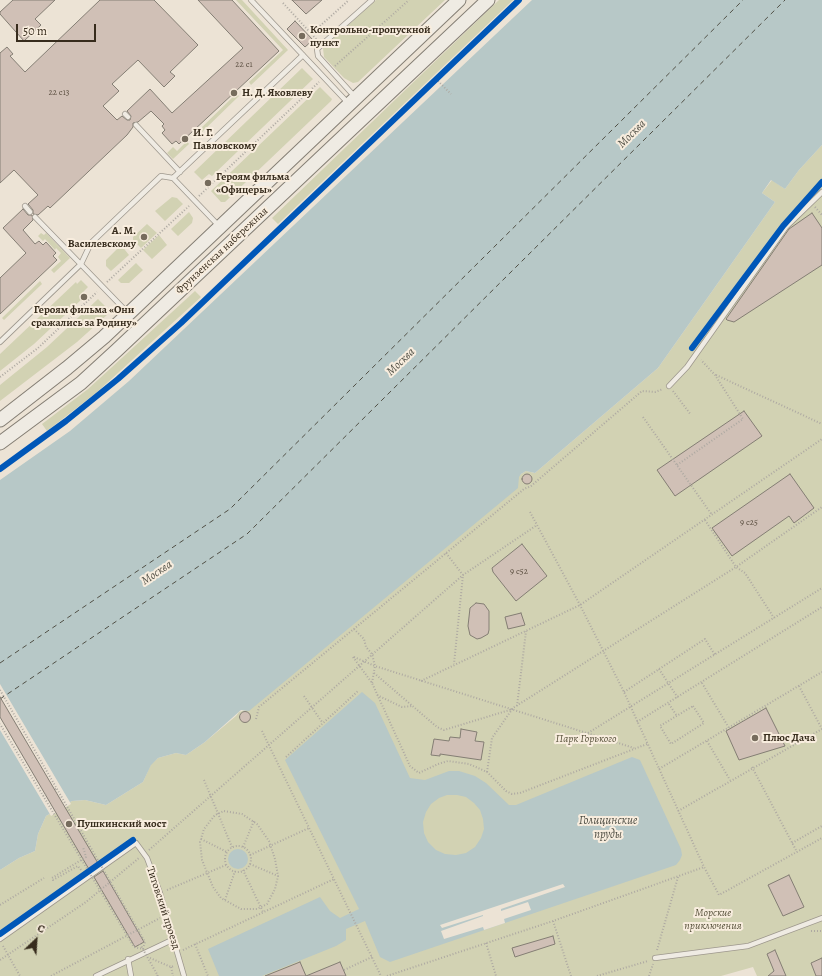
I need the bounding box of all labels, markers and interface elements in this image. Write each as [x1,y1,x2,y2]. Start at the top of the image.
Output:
scale bar [18,16,98,42]
text: 50 m [23,23,47,39]
place label: Контрольно-пропускной пункт [310,23,431,49]
marker: Контрольно-пропускной пункт [297,31,307,41]
house number: 22 с1 [235,60,253,70]
place label: Н. Д. Яковлеву [242,86,313,100]
house number: 22 с13 [48,88,70,98]
marker: Н. Д. Яковлеву [229,88,239,98]
water label: Москва [615,117,649,151]
place label: И. Г. Павловскому [193,126,257,152]
marker: И. Г. Павловскому [180,134,190,144]
place label: Героям фильма «Офицеры» [216,170,289,196]
marker: Героям фильма «Офицеры» [203,178,213,188]
street label: Фрунзенская набережная [173,205,271,297]
place label: А. М. Василевскому [68,224,136,250]
marker: А. М. Василевскому [139,232,149,242]
marker: Героям фильма «Они сражались за Родину» [79,292,89,302]
place label: Героям фильма «Они сражались за Родину» [31,303,137,329]
water label: Москва [384,345,418,379]
house number: 9 с25 [740,518,758,528]
water label: Москва [139,558,175,588]
house number: 9 с52 [510,567,528,577]
place label: Плюс Дача [763,731,815,745]
park label: Парк Горького [556,732,616,746]
marker: Плюс Дача [750,733,760,743]
water label: Голицинские пруды [579,814,637,842]
place label: Пушкинский мост [77,817,166,831]
marker: Пушкинский мост [64,819,74,829]
street label: Титовский проезд [143,865,183,951]
park label: Морские приключения [684,906,742,932]
north arrow [16,920,56,960]
text: С [35,920,48,937]

